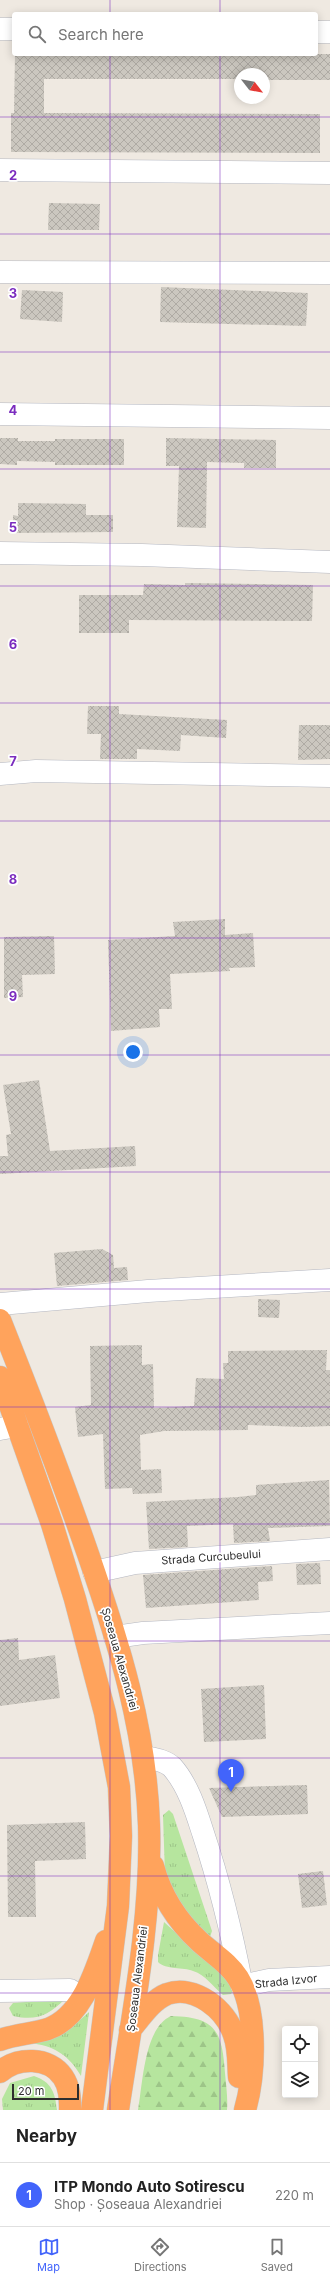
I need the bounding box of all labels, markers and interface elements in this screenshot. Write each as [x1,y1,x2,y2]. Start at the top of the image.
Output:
search box [12,12,318,56]
icon: search [26,23,48,45]
text: Search here [58,25,144,44]
north arrow [234,68,270,104]
text: 2 [9,167,17,183]
text: 3 [9,285,17,301]
text: 4 [9,402,18,418]
text: 5 [9,519,17,535]
text: 6 [9,636,17,652]
text: 7 [9,753,17,769]
text: 8 [9,871,17,887]
text: 9 [9,988,17,1004]
your location [123,1042,143,1062]
street label: Strada Curcubeului [161,1547,261,1567]
street label: Șoseaua Alexandriei [99,1606,141,1712]
pin: 1 [218,1759,244,1792]
street label: Șoseaua Alexandriei [124,1926,150,2032]
street label: Strada Izvor [254,1971,318,1991]
map controls [282,2026,318,2098]
button: locate [282,2026,318,2062]
button: layers [282,2062,318,2098]
scale bar [12,2082,79,2101]
text: 20 m [18,2084,44,2098]
text: Nearby [16,2126,77,2146]
text: ITP Mondo Auto Sotirescu [54,2177,245,2196]
text: 1 [26,2187,32,2203]
text: 220 m [275,2187,314,2203]
text: Shop · Șoseaua Alexandriei [54,2196,222,2212]
tab: Map [37,2236,60,2274]
tab: Directions [134,2236,187,2274]
tab: Saved [261,2236,293,2274]

